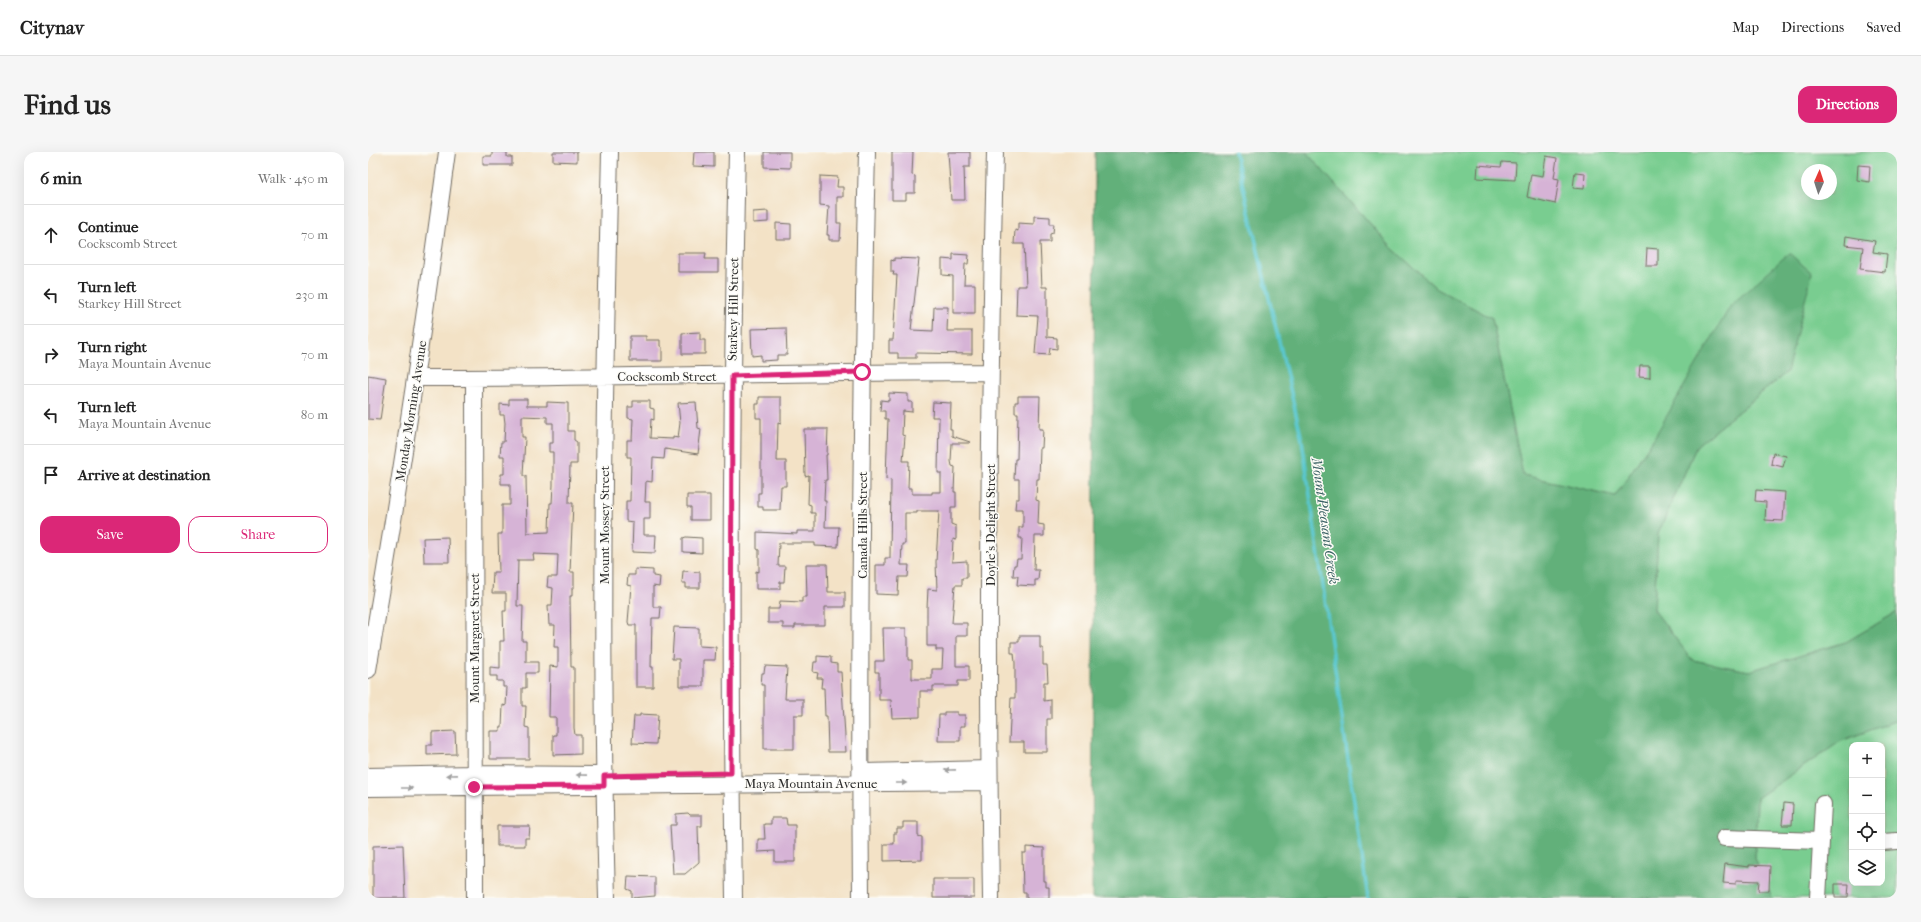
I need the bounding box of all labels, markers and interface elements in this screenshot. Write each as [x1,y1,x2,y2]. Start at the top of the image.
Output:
text: Citynav [20,17,84,39]
text: Map [1732,19,1759,36]
text: Directions [1781,19,1844,36]
text: Saved [1866,19,1901,36]
button: Directions [1798,86,1897,123]
text: Find us [24,88,111,121]
north arrow [1801,164,1837,200]
text: 6 min [40,168,82,188]
text: Walk · 450 m [258,171,328,186]
text: Continue [78,218,138,236]
icon: ahead [40,224,62,246]
text: 70 m [301,227,328,242]
text: Cockscomb Street [78,236,177,251]
street label: Starkey Hill Street [725,257,741,361]
text: Turn left [78,278,136,296]
icon: left [40,284,62,306]
text: 230 m [295,287,328,302]
text: Starkey Hill Street [78,296,182,311]
text: Turn right [78,338,147,356]
street label: Monday Morning Avenue [392,339,430,483]
icon: right [40,344,62,366]
text: 70 m [301,347,328,362]
text: Maya Mountain Avenue [78,356,211,371]
route start [853,363,871,381]
street label: Cockscomb Street [617,369,717,384]
text: Turn left [78,398,136,416]
icon: left [40,404,62,426]
text: 80 m [301,407,328,422]
text: Maya Mountain Avenue [78,416,211,431]
water label: Mount Pleasant Creek [1308,456,1342,585]
street label: Doyle's Delight Street [983,463,998,586]
icon: arrive [40,464,62,486]
street label: Mount Mossey Street [597,465,612,584]
text: Arrive at destination [78,466,210,484]
street label: Canada Hills Street [855,471,870,579]
button: Save [40,516,180,553]
button: Share [188,516,328,553]
street label: Mount Margaret Street [467,572,482,703]
map controls [1849,742,1885,886]
button: + [1849,742,1885,778]
one-way arrow [943,767,956,773]
one-way arrow [446,771,458,778]
one-way arrow [575,772,588,778]
street label: Maya Mountain Avenue [744,776,878,791]
route end [465,778,483,796]
button: − [1849,778,1885,814]
one-way arrow [895,780,908,786]
one-way arrow [401,785,414,791]
button: locate [1849,814,1885,850]
button: layers [1849,850,1885,886]

